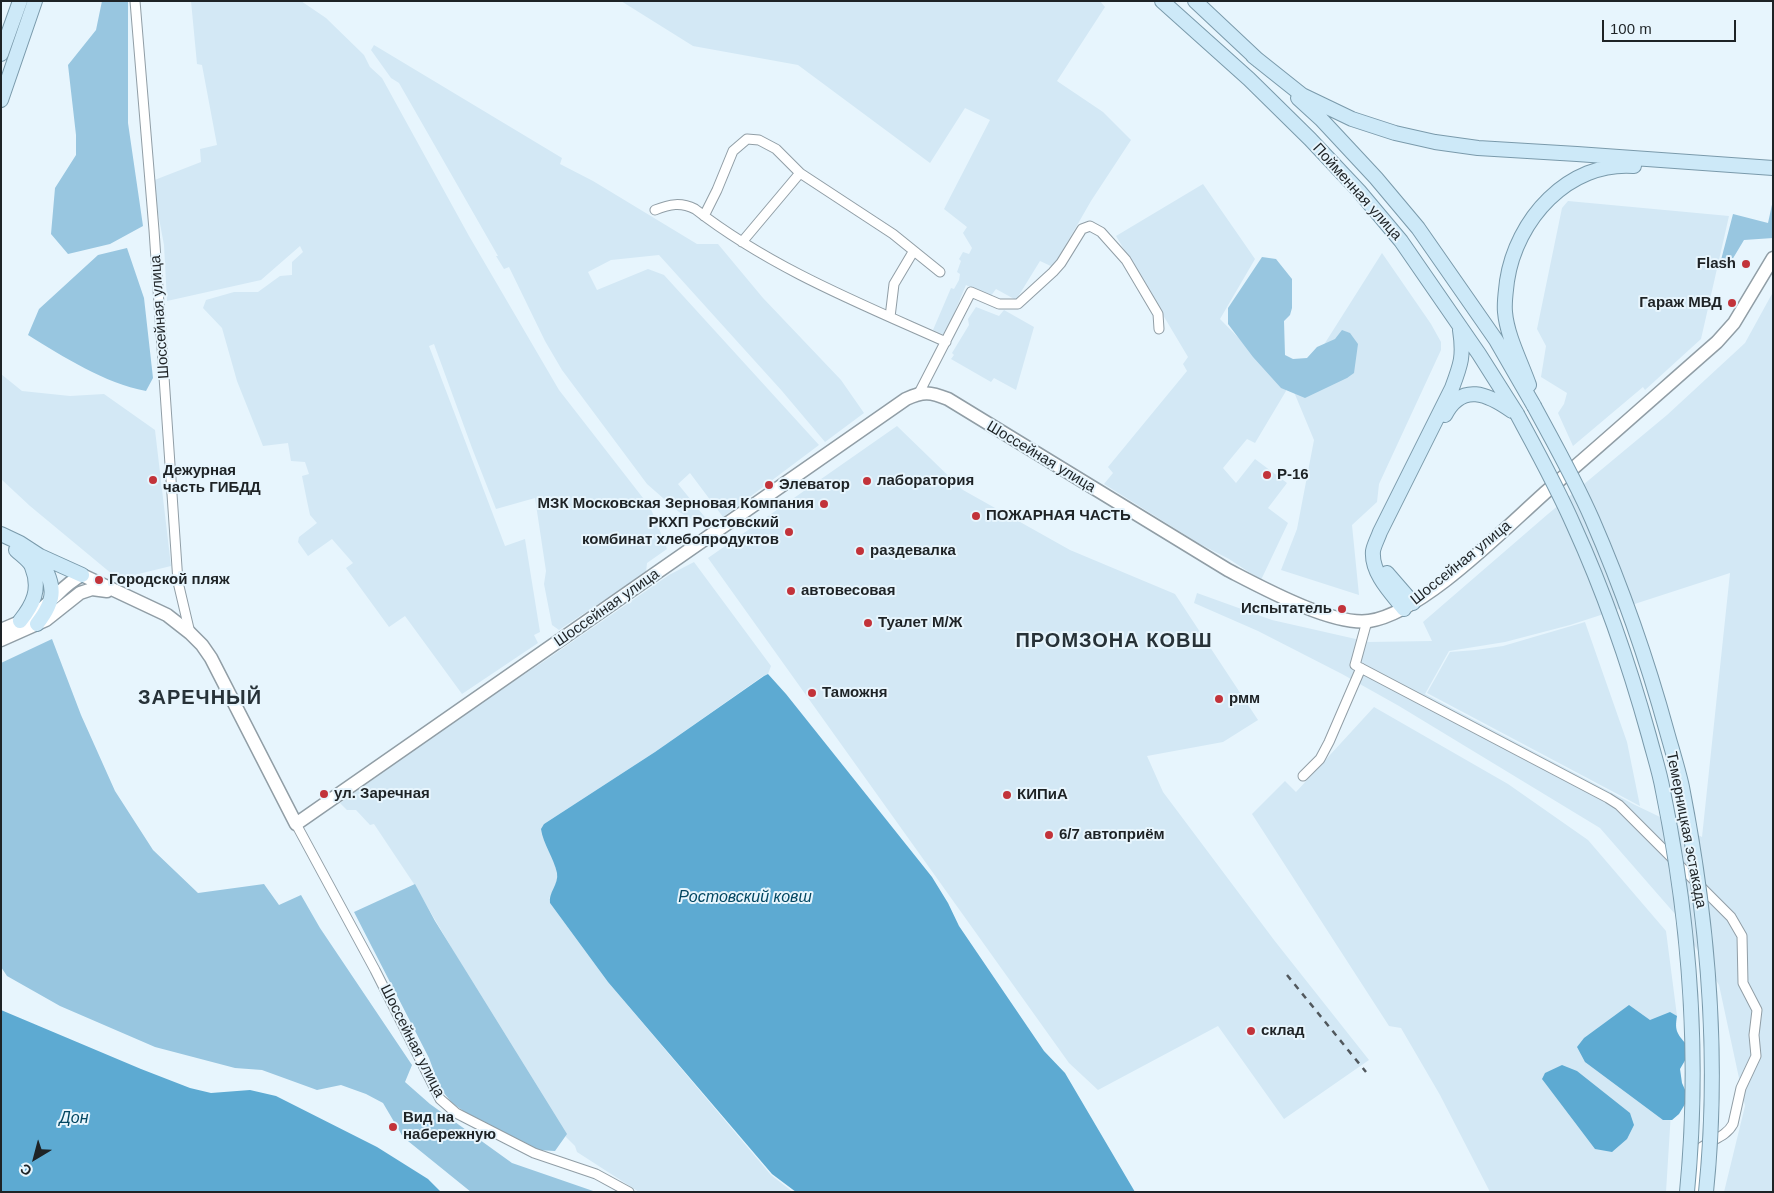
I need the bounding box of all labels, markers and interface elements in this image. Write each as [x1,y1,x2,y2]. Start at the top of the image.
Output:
scale bar [1604,10,1738,42]
text: 100 m [1610,20,1652,37]
street label: Пойменная улица [1309,140,1405,244]
street label: Шоссейная улица [147,255,173,379]
place label: Flash [1697,255,1736,273]
marker: Flash [1740,258,1752,270]
place label: Гараж МВД [1639,294,1722,312]
marker: Гараж МВД [1726,297,1738,309]
street label: Шоссейная улица [983,417,1099,497]
place label: Дежурная часть ГИБДД [163,462,261,497]
place label: Р-16 [1277,466,1309,484]
marker: Р-16 [1261,469,1273,481]
place label: лаборатория [877,472,974,490]
marker: Дежурная часть ГИБДД [147,474,159,486]
marker: лаборатория [861,475,873,487]
place label: Элеватор [779,476,850,494]
marker: Элеватор [763,479,775,491]
place label: МЗК Московская Зерновая Компания [537,495,814,513]
marker: МЗК Московская Зерновая Компания [818,498,830,510]
place label: ПОЖАРНАЯ ЧАСТЬ [986,507,1131,525]
marker: ПОЖАРНАЯ ЧАСТЬ [970,510,982,522]
place label: РКХП Ростовский комбинат хлебопродуктов [582,514,779,549]
street label: Шоссейная улица [1407,517,1515,609]
marker: РКХП Ростовский комбинат хлебопродуктов [783,526,795,538]
place label: раздевалка [870,542,956,560]
marker: раздевалка [854,545,866,557]
street label: Шоссейная улица [551,565,663,651]
place label: Городской пляж [109,571,230,589]
marker: Городской пляж [93,574,105,586]
place label: автовесовая [801,582,895,600]
marker: автовесовая [785,585,797,597]
place label: Испытатель [1241,600,1332,618]
marker: Испытатель [1336,603,1348,615]
place label: Туалет М/Ж [878,614,962,632]
marker: Туалет М/Ж [862,617,874,629]
district label: ПРОМЗОНА КОВШ [1014,629,1214,653]
place label: Таможня [822,684,887,702]
district label: ЗАРЕЧНЫЙ [137,686,263,710]
marker: Таможня [806,687,818,699]
place label: рмм [1229,690,1260,708]
marker: рмм [1213,693,1225,705]
street label: Темерницкая эстакада [1662,750,1710,910]
place label: ул. Заречная [334,785,430,803]
place label: КИПиА [1017,786,1068,804]
marker: ул. Заречная [318,788,330,800]
marker: КИПиА [1001,789,1013,801]
place label: 6/7 автоприём [1059,826,1165,844]
marker: 6/7 автоприём [1043,829,1055,841]
water label: Ростовский ковш [678,888,812,908]
street label: Шоссейная улица [376,982,448,1100]
place label: склад [1261,1022,1304,1040]
marker: склад [1245,1025,1257,1037]
water label: Дон [60,1109,88,1129]
place label: Вид на набережную [403,1109,496,1144]
marker: Вид на набережную [387,1121,399,1133]
north arrow [10,1133,60,1183]
text: С [17,1161,35,1179]

